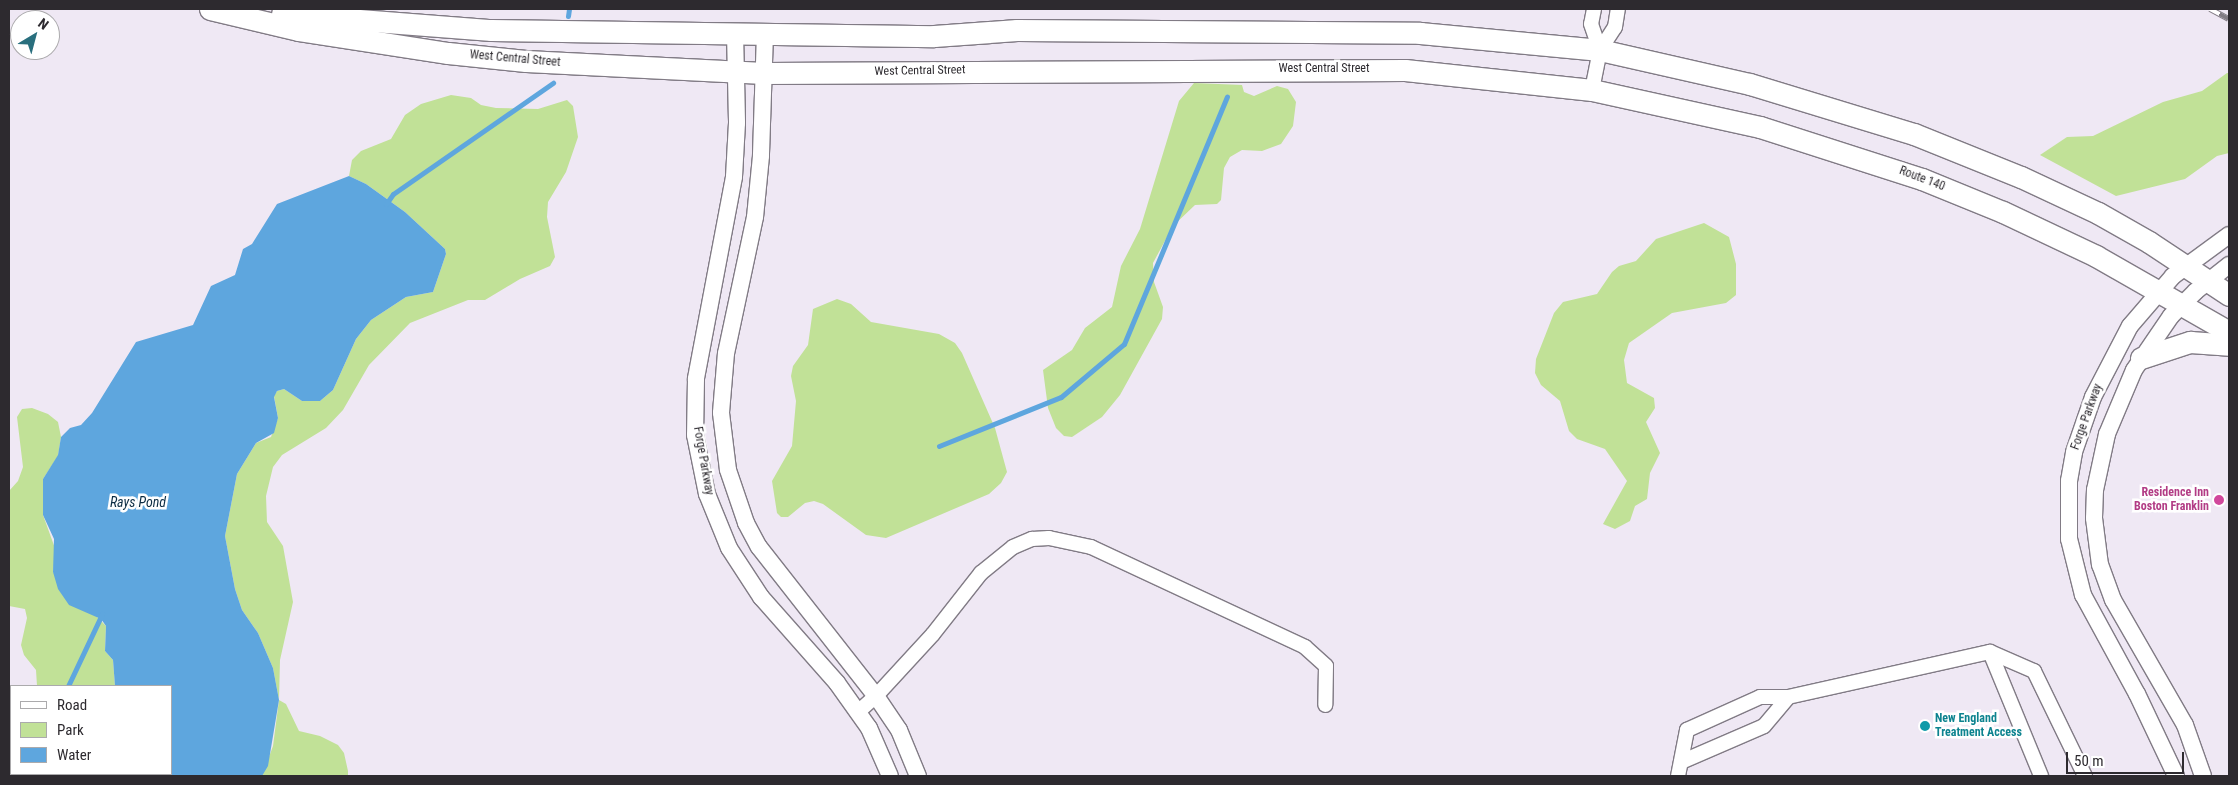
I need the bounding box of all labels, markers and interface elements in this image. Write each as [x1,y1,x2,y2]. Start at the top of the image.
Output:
north arrow [10,10,60,60]
text: N [35,15,52,33]
street label: West Central Street [469,48,561,70]
street label: West Central Street [1279,62,1369,76]
street label: West Central Street [874,63,966,79]
street label: Route 140 [1897,164,1947,194]
street label: Forge Parkway [2068,382,2106,452]
street label: Forge Parkway [690,426,716,496]
place label: Residence Inn Boston Franklin [2134,486,2209,514]
water label: Rays Pond [110,494,166,510]
marker: Residence Inn Boston Franklin [2213,494,2225,506]
legend [10,685,172,775]
text: Road [57,696,87,714]
place label: New England Treatment Access [1935,712,2022,740]
marker: New England Treatment Access [1919,720,1931,732]
text: Park [57,721,84,739]
scale bar [2068,742,2186,774]
text: Water [57,746,91,764]
text: 50 m [2074,752,2104,770]

